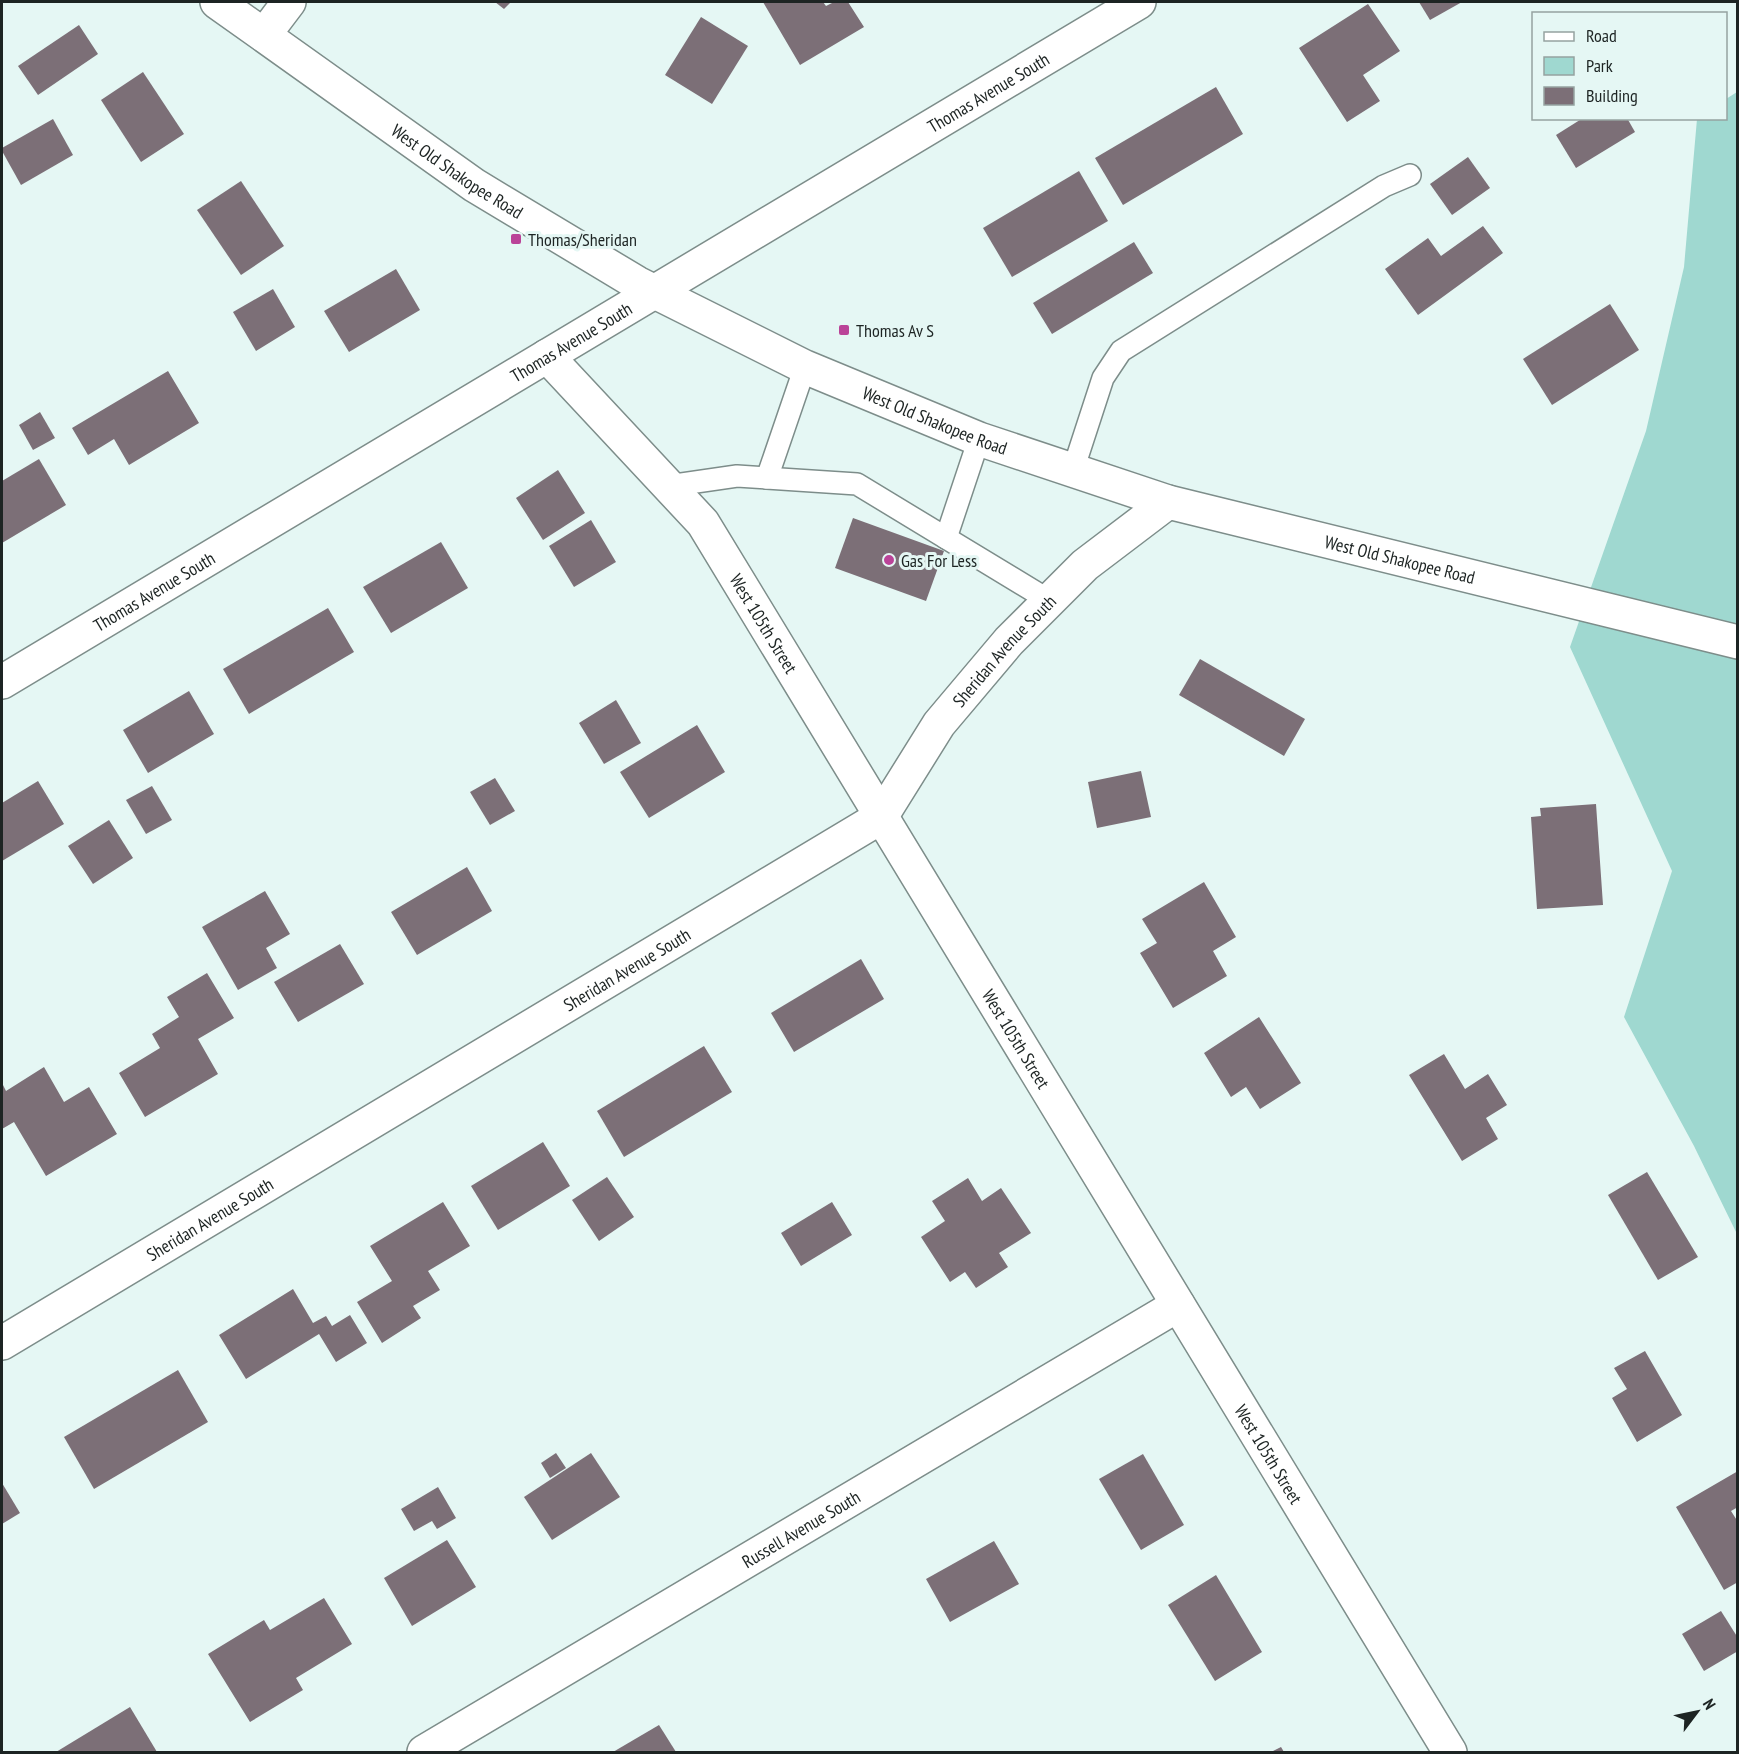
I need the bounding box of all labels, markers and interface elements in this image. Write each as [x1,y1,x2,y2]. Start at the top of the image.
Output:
legend [1532,12,1727,120]
text: Road [1586,24,1617,47]
street label: Thomas Avenue South [923,47,1053,137]
text: Park [1586,54,1613,77]
text: Building [1586,84,1638,107]
street label: West Old Shakopee Road [387,118,528,223]
place label: Thomas/Sheridan [528,228,637,251]
marker: Thomas/Sheridan [509,232,523,246]
street label: Thomas Avenue South [506,296,636,387]
place label: Thomas Av S [856,319,934,342]
marker: Thomas Av S [837,323,851,337]
street label: West Old Shakopee Road [859,381,1010,459]
street label: West Old Shakopee Road [1323,529,1478,589]
street label: Thomas Avenue South [89,546,219,636]
place label: Gas For Less [901,549,977,572]
marker: Gas For Less [882,553,896,567]
street label: West 105th Street [725,570,803,677]
street label: Sheridan Avenue South [947,590,1060,711]
street label: Sheridan Avenue South [559,922,694,1016]
street label: West 105th Street [978,985,1055,1093]
street label: Sheridan Avenue South [142,1172,277,1266]
street label: West 105th Street [1230,1400,1308,1508]
street label: Russell Avenue South [738,1485,864,1573]
north arrow [1667,1682,1727,1742]
text: N [1699,1695,1720,1713]

